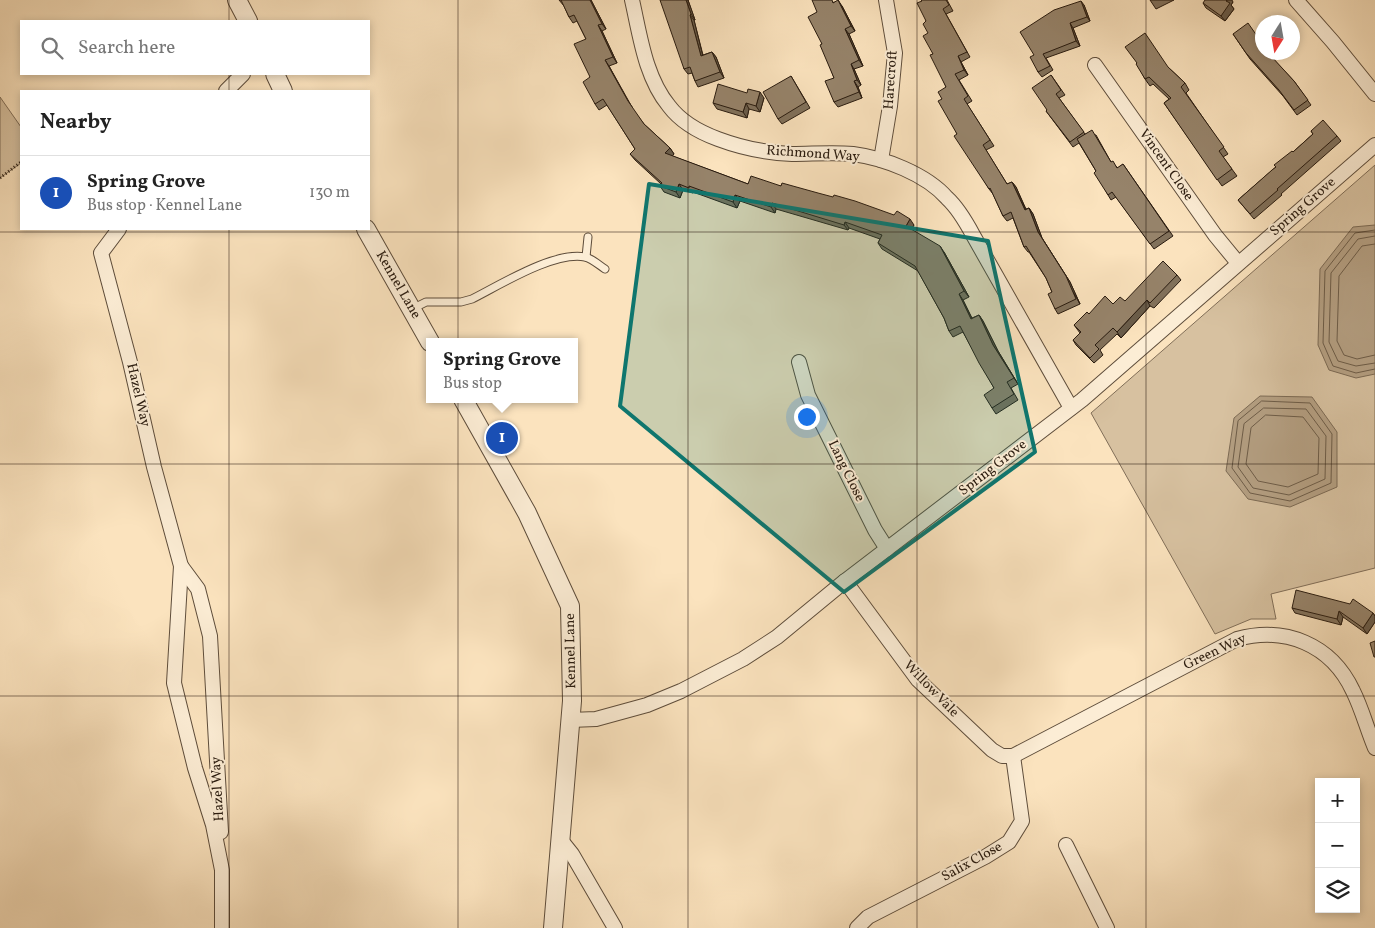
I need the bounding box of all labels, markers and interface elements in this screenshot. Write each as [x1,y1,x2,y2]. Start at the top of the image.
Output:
north arrow [1255,15,1300,60]
search box [20,20,370,75]
icon: search [38,34,66,62]
text: Search here [78,35,175,61]
street label: Harecroft [879,49,903,110]
text: Nearby [40,108,111,137]
street label: Vincent Close [1134,125,1198,205]
street label: Richmond Way [766,141,861,167]
text: Spring Grove [87,169,205,195]
street label: Spring Grove [1266,173,1340,241]
text: 1 [53,182,59,204]
text: 130 m [309,182,350,204]
text: Bus stop · Kennel Lane [87,195,242,217]
street label: Kennel Lane [371,247,425,323]
popup [426,338,578,403]
text: Spring Grove [443,347,561,373]
street label: Hazel Way [121,361,155,429]
text: Bus stop [443,373,502,395]
your location [794,404,820,430]
pin: 1 [486,419,518,457]
street label: Spring Grove [955,435,1031,501]
street label: Lang Close [823,437,869,505]
street label: Kennel Lane [561,613,581,689]
street label: Green Way [1180,629,1250,675]
street label: Willow Vale [899,656,963,722]
street label: Hazel Way [207,756,229,822]
map controls [1315,778,1360,913]
button: + [1315,778,1360,823]
button: − [1315,823,1360,868]
street label: Salix Close [938,837,1006,886]
button: layers [1315,868,1360,913]

